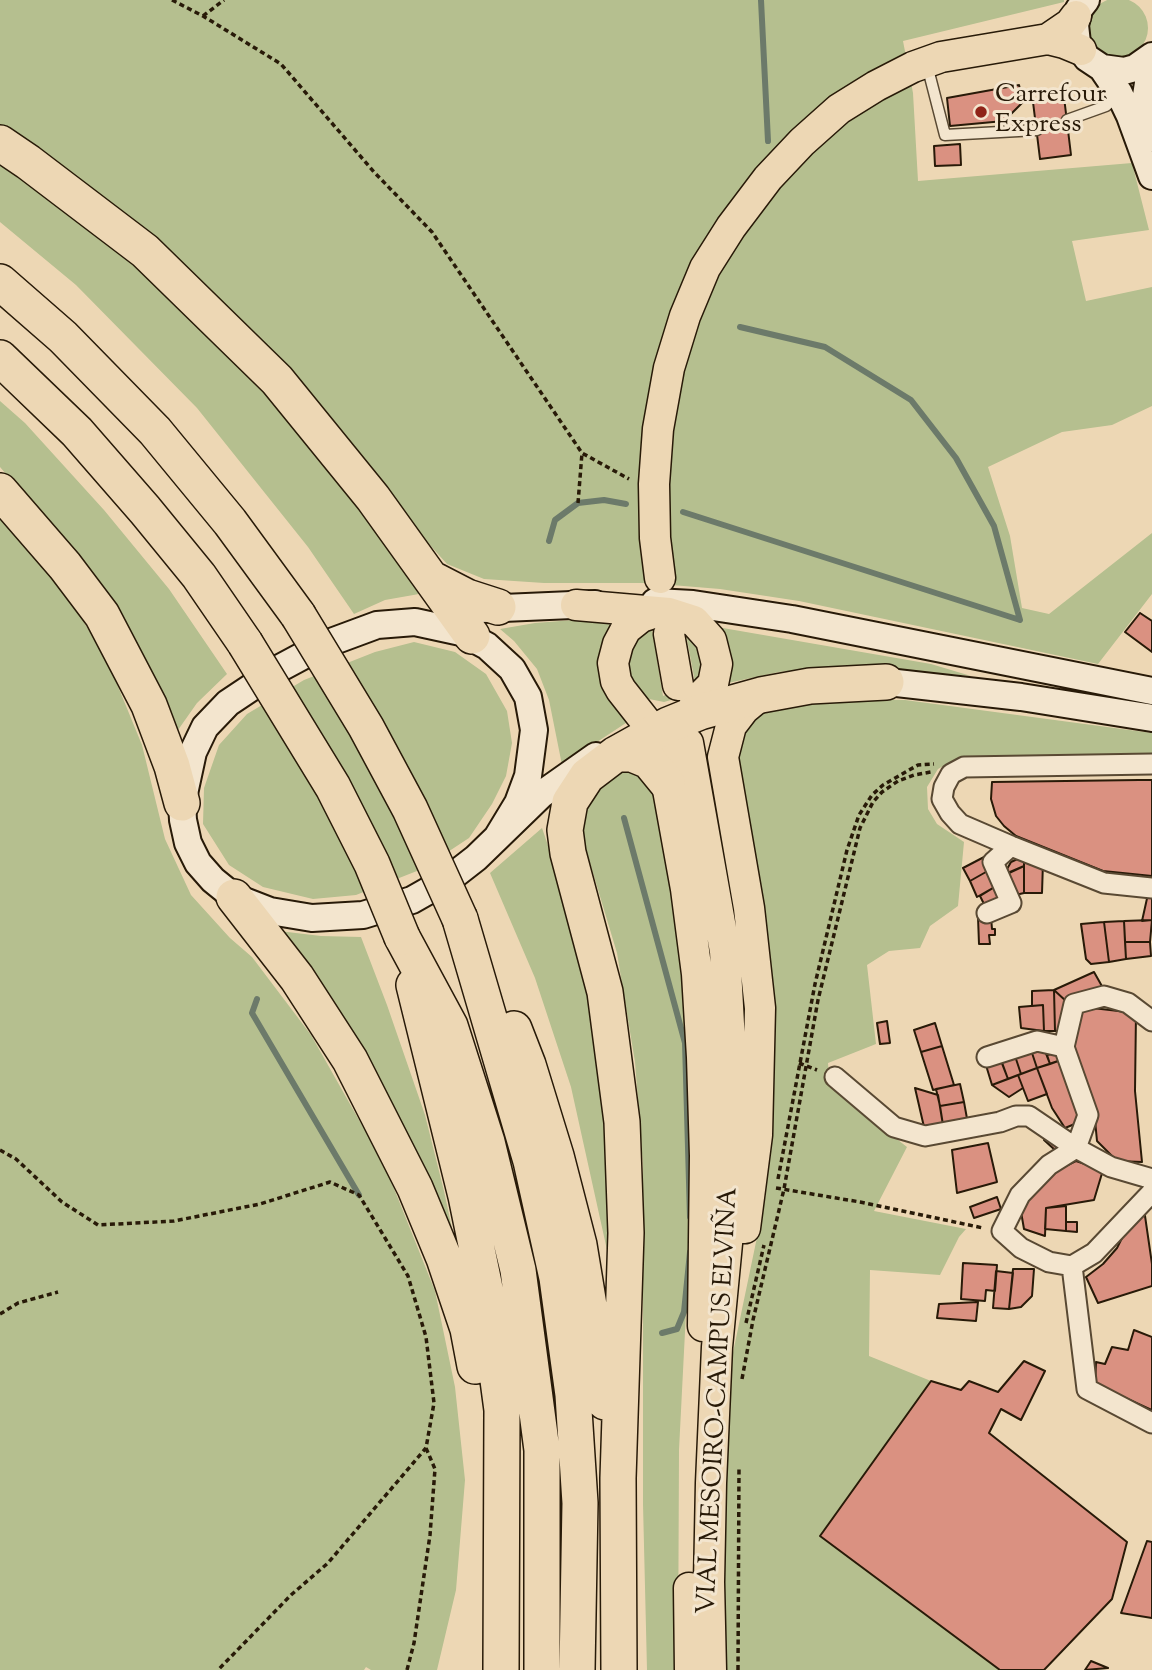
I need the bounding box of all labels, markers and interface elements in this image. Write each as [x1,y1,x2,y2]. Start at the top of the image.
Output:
place label: Carrefour Express [995,81,1106,142]
marker: Carrefour Express [973,104,989,120]
street label: VIAL MESOIRO-CAMPUS ELVIÑA [693,1187,747,1615]

